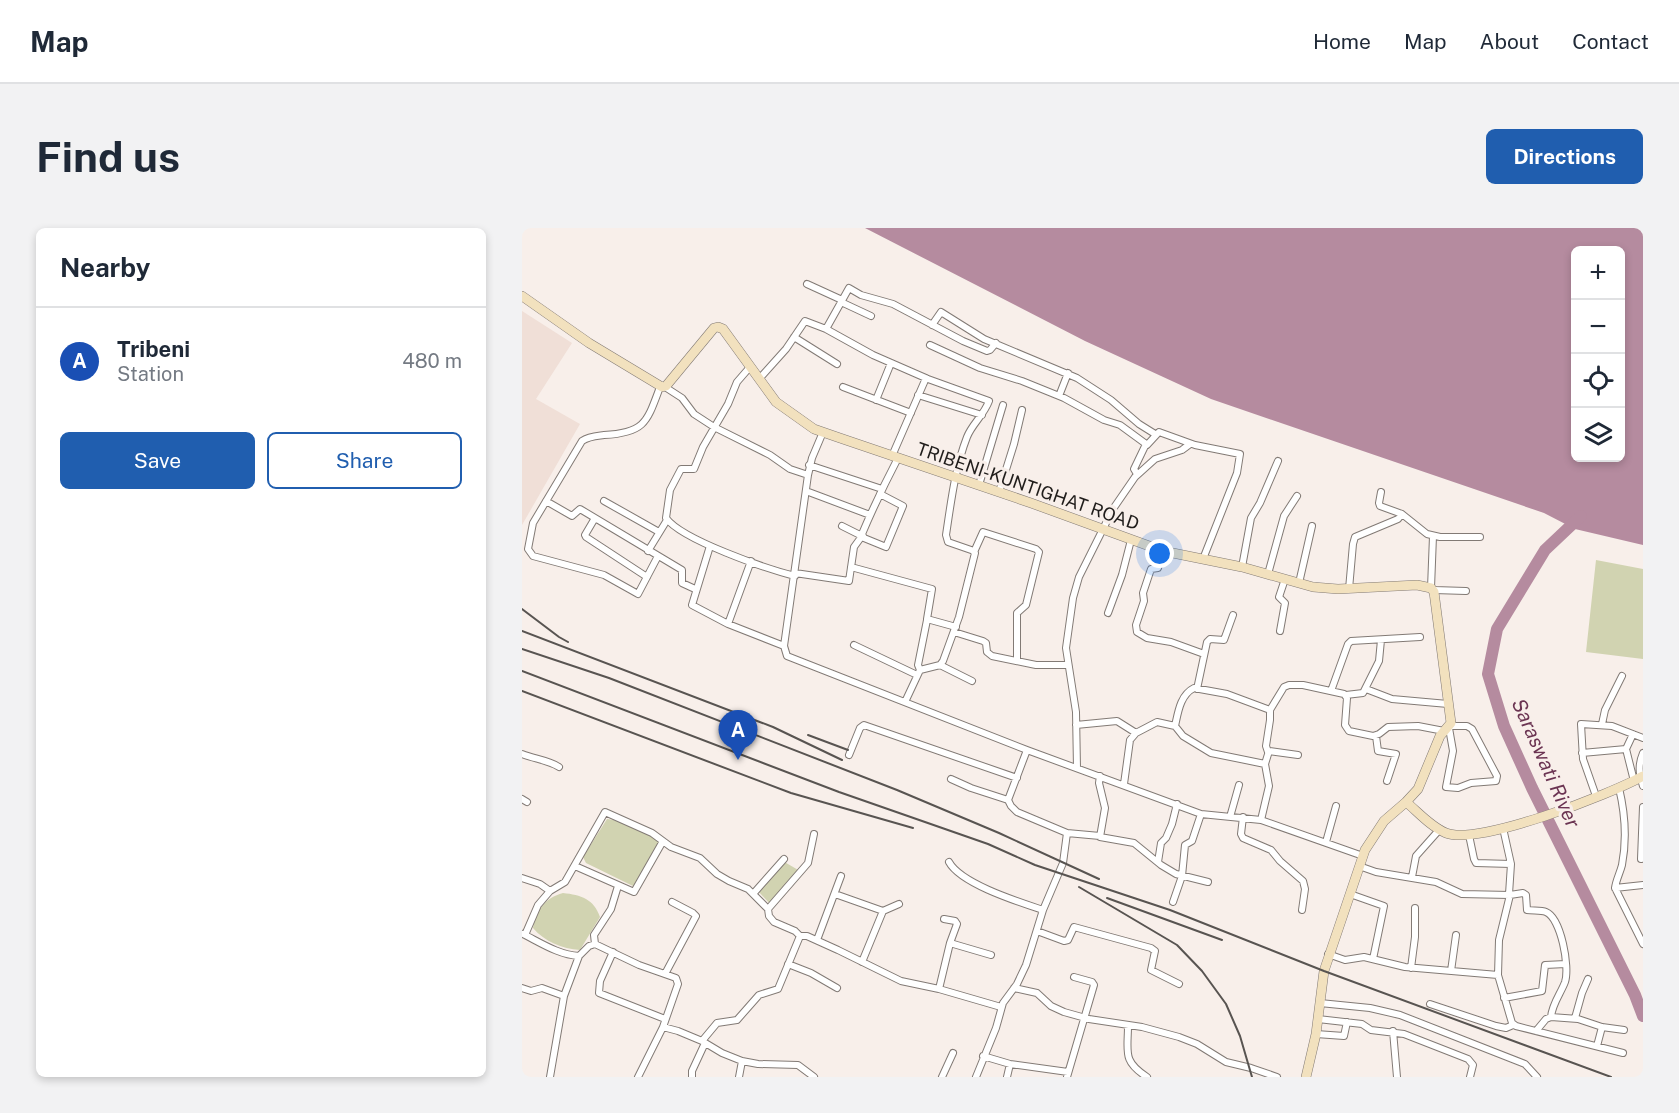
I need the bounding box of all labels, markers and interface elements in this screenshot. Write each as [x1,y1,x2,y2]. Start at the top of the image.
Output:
text: Map [30,25,89,58]
text: Home [1313,29,1371,54]
text: Map [1404,29,1447,54]
text: About [1480,29,1539,54]
text: Contact [1572,29,1649,54]
button: Directions [1486,129,1643,184]
text: Find us [36,132,180,181]
map controls [1571,246,1625,462]
button: + [1571,246,1625,300]
text: Nearby [60,252,150,283]
button: − [1571,300,1625,354]
text: Tribeni [117,336,190,362]
text: A [72,349,87,373]
text: 480 m [402,349,462,373]
button: locate [1571,354,1625,408]
text: Station [117,362,184,386]
button: layers [1571,408,1625,462]
button: Save [60,432,255,489]
button: Share [267,432,462,489]
street label: TRIBENI-KUNTIGHAT ROAD [914,438,1142,534]
your location [1145,539,1174,568]
water label: Saraswati River [1507,695,1585,832]
pin: A [718,710,758,760]

